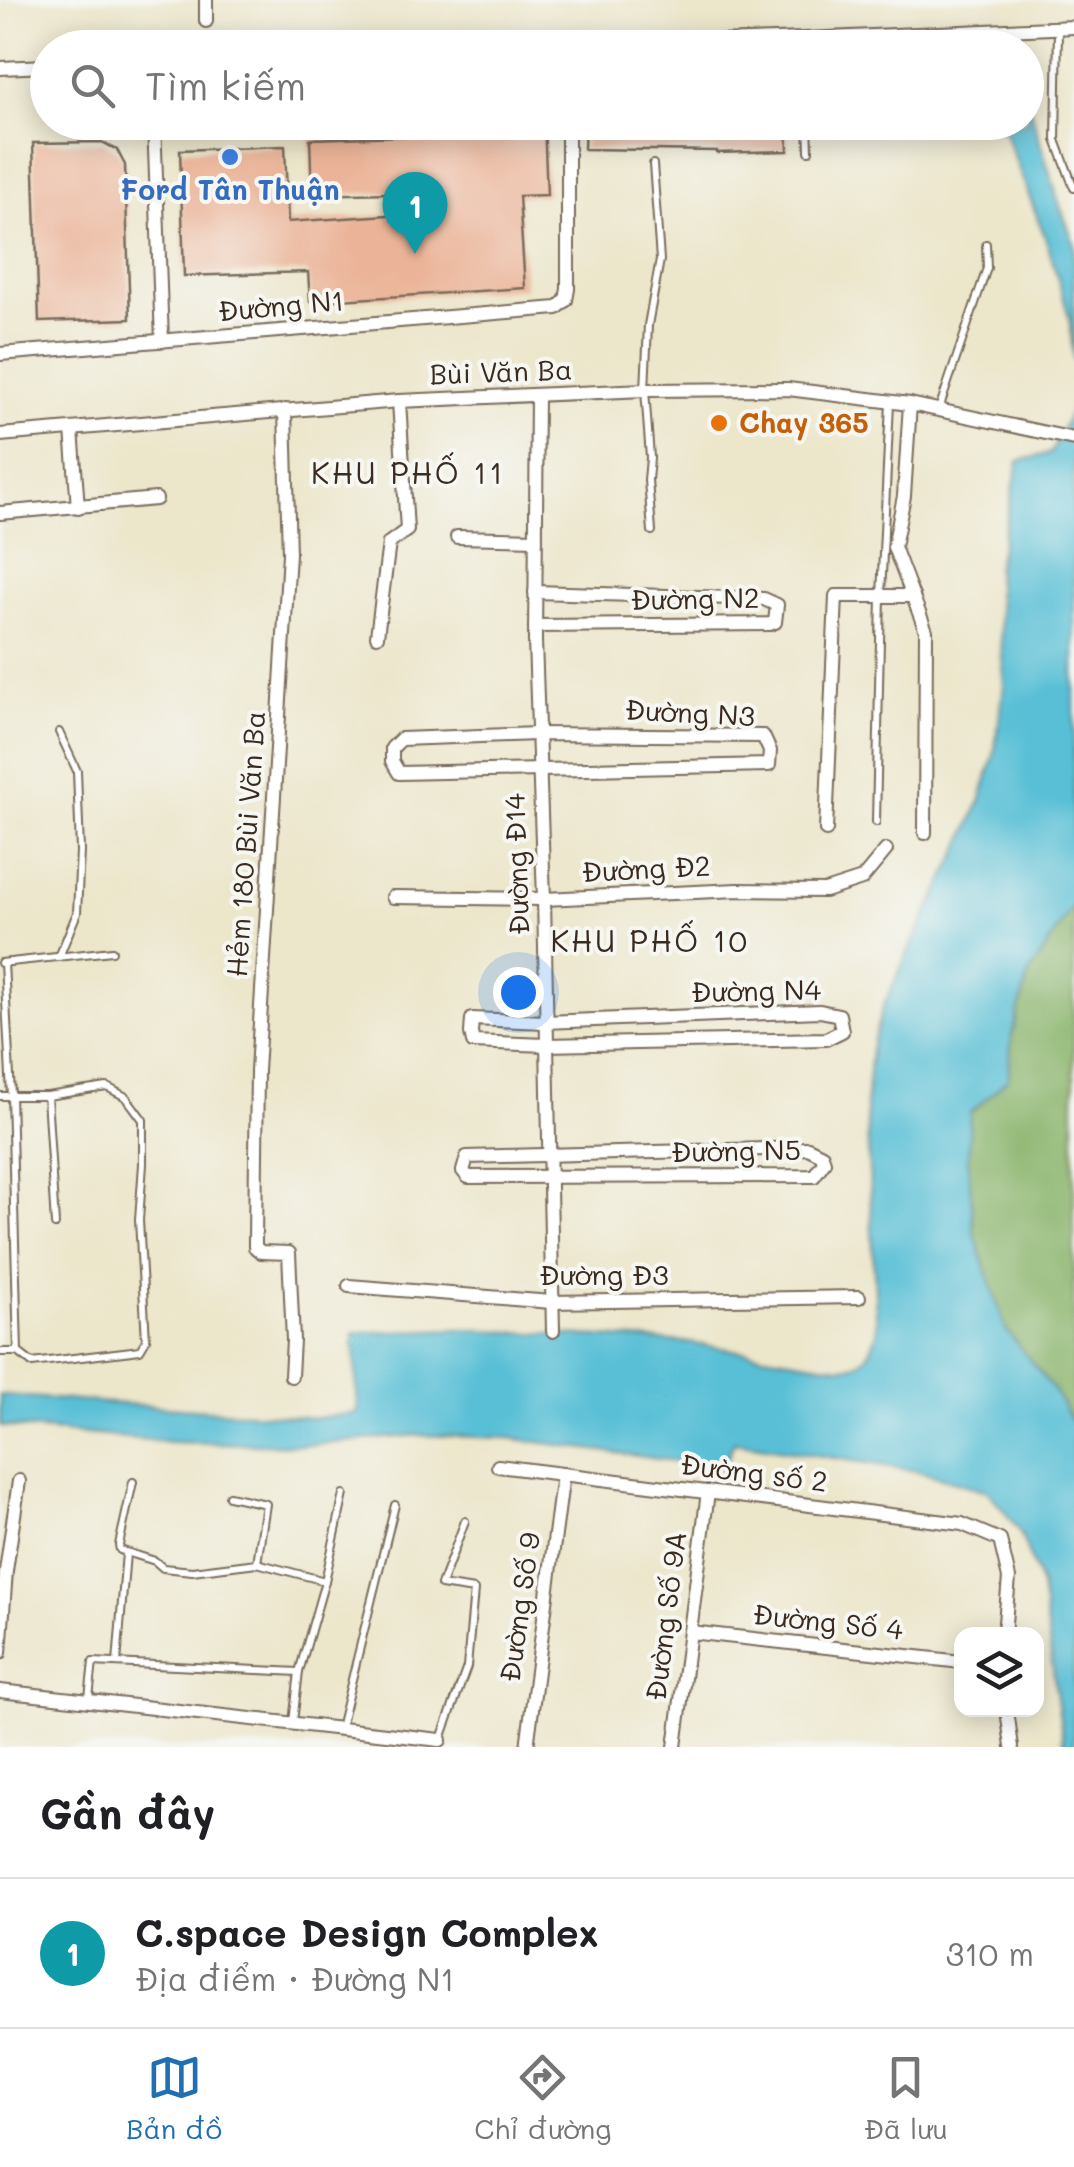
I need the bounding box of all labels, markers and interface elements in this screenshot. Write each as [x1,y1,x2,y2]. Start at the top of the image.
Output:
search box [30,30,1044,140]
icon: search [65,58,120,113]
text: Tìm kiếm [145,60,306,110]
marker: Ford Tân Thuận [219,146,241,168]
place label: Ford Tân Thuận [120,171,340,207]
pin: 1 [382,172,448,254]
street label: Đường N1 [217,282,345,328]
street label: Bùi Văn Ba [429,351,573,391]
place label: Chay 365 [739,404,869,441]
marker: Chay 365 [708,412,730,434]
district label: KHU PHỐ 11 [311,452,505,492]
street label: Đường N2 [630,579,760,617]
street label: Đường N3 [624,691,756,733]
street label: Hẻm 180 Bùi Văn Ba [218,709,272,978]
street label: Đường Đ14 [496,792,536,936]
street label: Đường Đ2 [581,847,711,889]
district label: KHU PHỐ 10 [550,920,750,960]
your location [493,967,544,1018]
street label: Đường N4 [691,971,822,1009]
street label: Đường N5 [671,1131,801,1169]
street label: Đường Đ3 [539,1256,669,1292]
street label: Đường số 2 [679,1445,830,1499]
street label: Đường Số 9A [637,1529,693,1702]
street label: Đường Số 9 [491,1530,547,1684]
street label: Đường Số 4 [751,1595,905,1647]
map controls [954,1627,1044,1717]
button: layers [954,1627,1044,1717]
text: Gần đây [40,1785,215,1840]
text: C.space Design Complex [135,1907,599,1957]
text: 1 [65,1932,80,1974]
text: 310 m [945,1932,1034,1974]
text: Địa điểm · Đường N1 [135,1957,455,1999]
tab: Bản đồ [126,2050,222,2146]
tab: Chỉ đường [474,2050,612,2146]
tab: Đã lưu [864,2050,948,2146]

